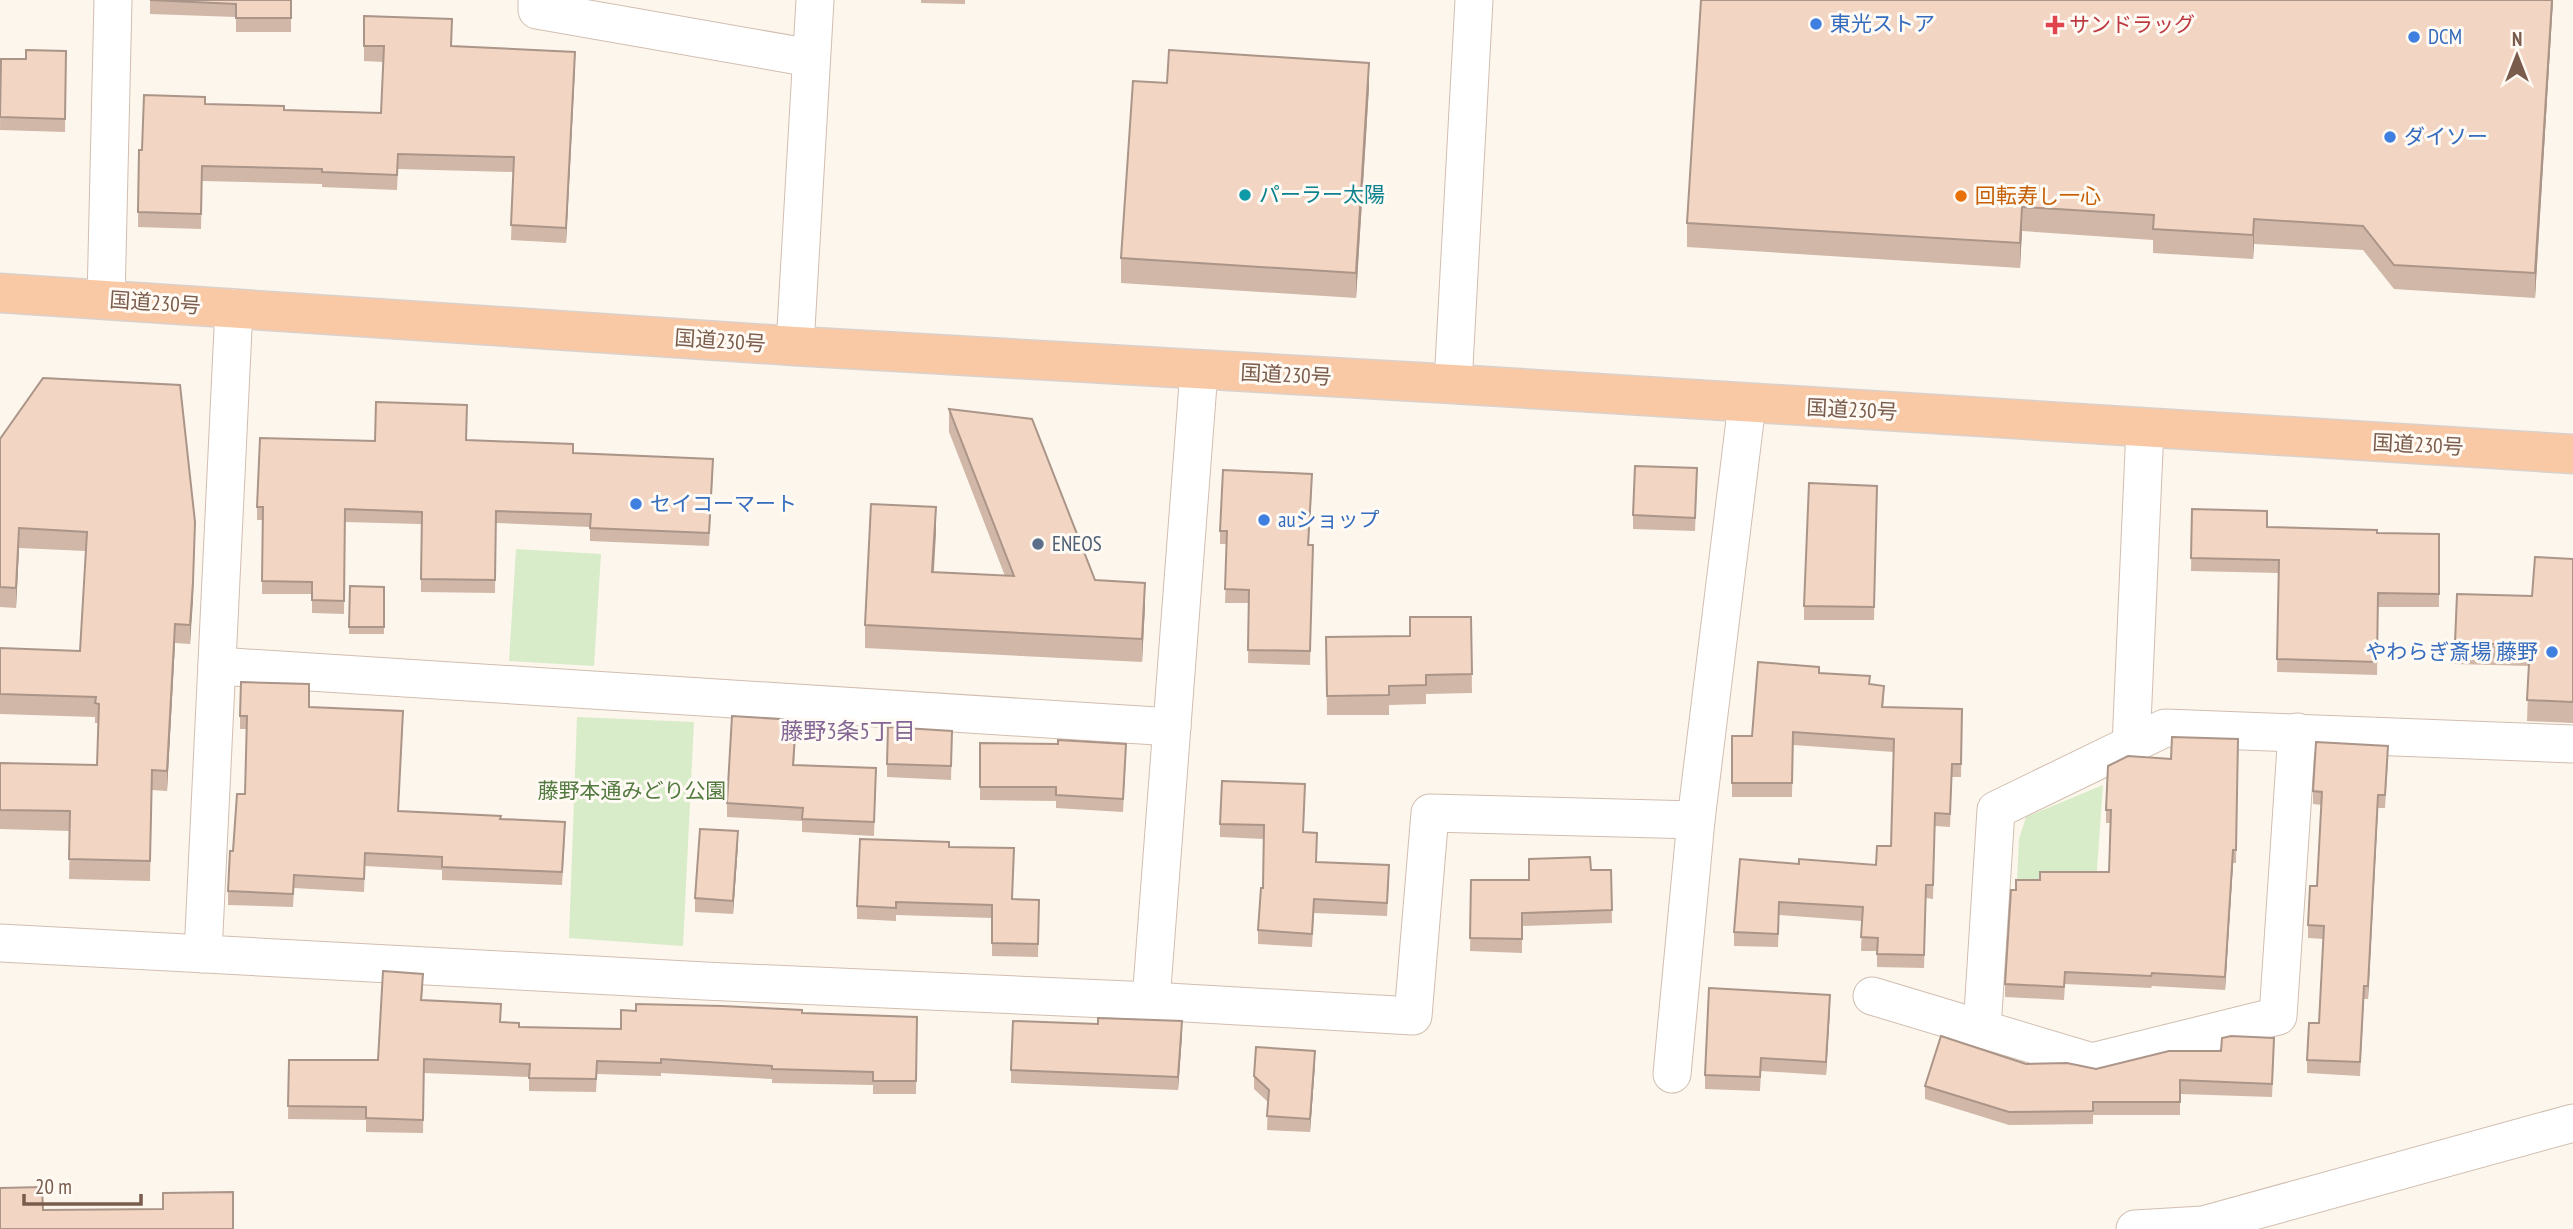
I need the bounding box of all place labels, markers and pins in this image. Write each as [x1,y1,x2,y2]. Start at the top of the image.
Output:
place label: 東光ストア [1830,10,1935,37]
place label: サンドラッグ [2069,11,2195,38]
marker: 東光ストア [1808,16,1824,32]
marker: サンドラッグ [2047,17,2063,33]
place label: DCM [2428,23,2462,50]
marker: DCM [2406,29,2422,45]
place label: ダイソー [2404,123,2488,150]
marker: ダイソー [2382,129,2398,145]
place label: パーラー太陽 [1259,181,1385,208]
place label: 回転寿し一心 [1975,182,2101,209]
marker: パーラー太陽 [1237,187,1253,203]
marker: 回転寿し一心 [1953,188,1969,204]
place label: セイコーマート [650,490,797,517]
marker: セイコーマート [628,496,644,512]
place label: auショップ [1278,506,1380,533]
marker: auショップ [1256,512,1272,528]
place label: ENEOS [1052,530,1102,557]
marker: ENEOS [1030,536,1046,552]
place label: やわらぎ斎場 藤野 [2366,638,2538,665]
marker: やわらぎ斎場 藤野 [2544,644,2560,660]

